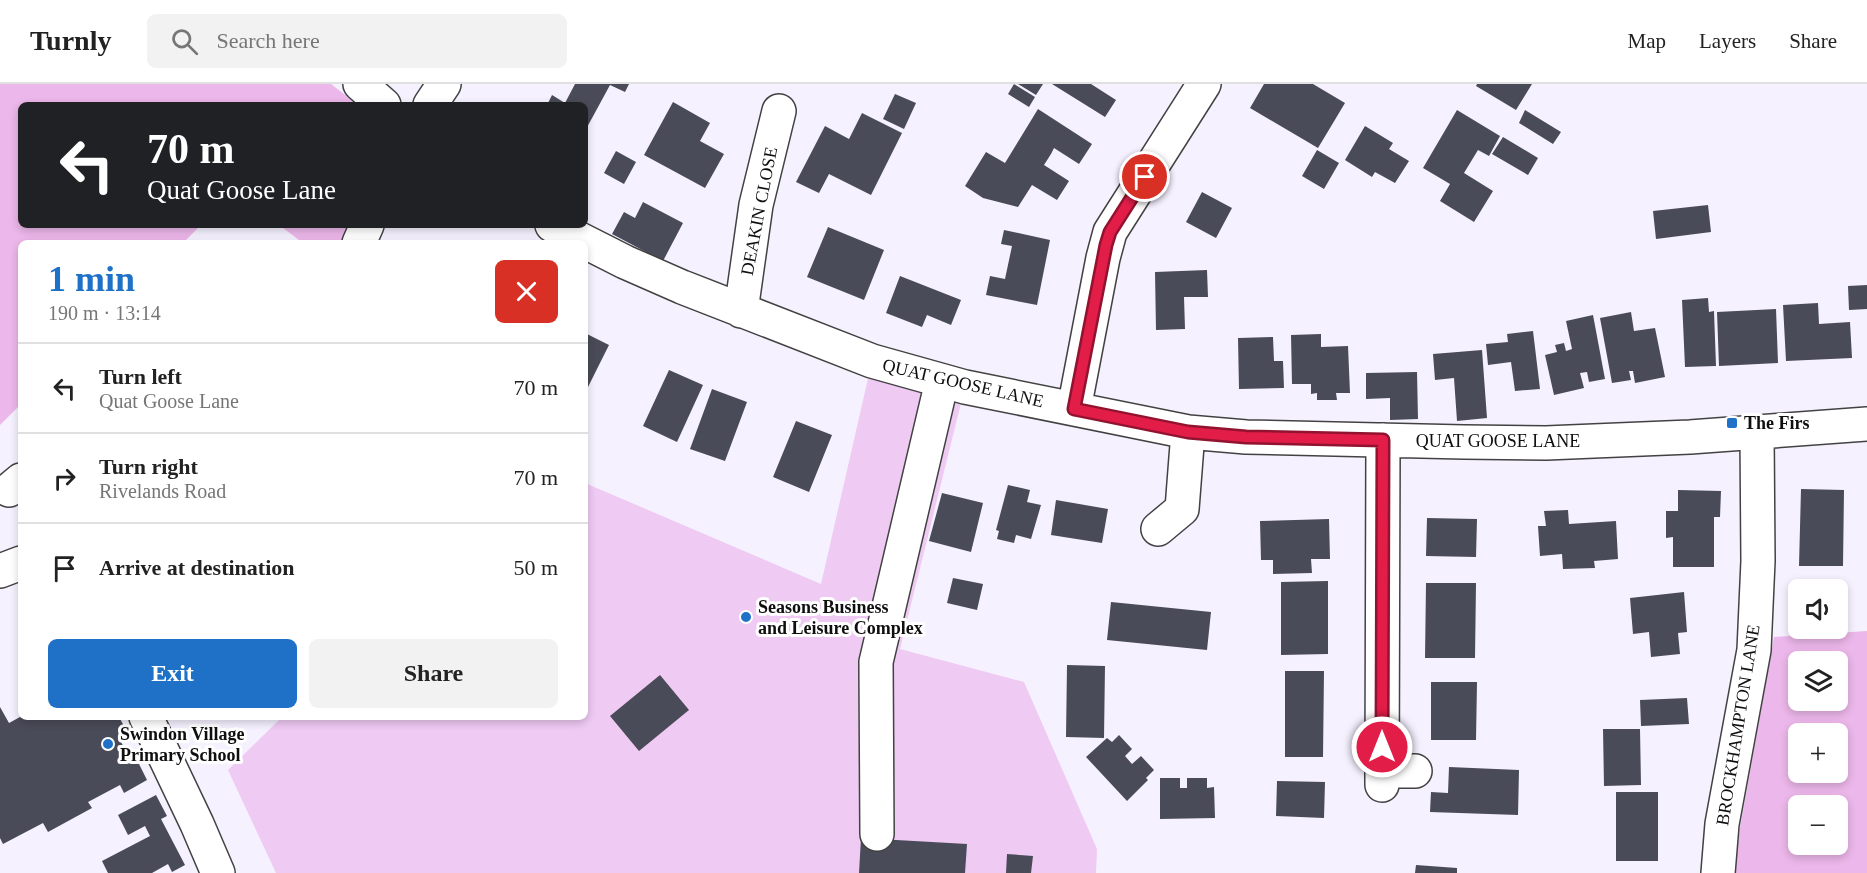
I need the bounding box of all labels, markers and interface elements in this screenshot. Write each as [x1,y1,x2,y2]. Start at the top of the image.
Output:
search box [147,14,567,68]
text: Turnly [30,25,111,56]
icon: search [168,25,201,58]
text: Search here [216,28,320,53]
text: Map [1628,29,1666,53]
text: Layers [1699,29,1756,53]
text: Share [1789,29,1837,53]
icon: left [48,126,126,204]
text: 70 m [147,126,235,172]
street label: DEAKIN CLOSE [737,145,781,277]
pin [1119,151,1170,202]
icon: arrive [1128,160,1161,193]
text: Quat Goose Lane [147,175,336,205]
text: 1 min [48,259,135,299]
button: close [495,260,558,323]
text: 190 m · 13:14 [48,302,161,324]
street label: QUAT GOOSE LANE [881,355,1045,411]
text: Turn left [99,364,182,389]
icon: left [48,372,81,405]
text: 70 m [513,375,558,400]
text: Quat Goose Lane [99,390,239,412]
place label: The Firs [1744,413,1810,433]
marker: The Firs [1725,416,1739,430]
street label: QUAT GOOSE LANE [1416,431,1580,451]
text: Turn right [99,454,198,479]
icon: right [48,462,81,495]
text: 70 m [513,465,558,490]
text: Rivelands Road [99,480,226,502]
icon: arrive [48,552,81,585]
text: Arrive at destination [99,555,295,580]
text: 50 m [513,555,558,580]
map controls [1788,579,1848,855]
button: sound [1788,579,1848,639]
place label: Seasons Business and Leisure Complex [758,597,923,638]
marker: Seasons Business and Leisure Complex [739,610,753,624]
street label: BROCKHAMPTON LANE [1712,623,1764,827]
button: Exit [48,639,297,708]
button: Share [309,639,558,708]
button: layers [1788,651,1848,711]
position arrow [1350,715,1414,779]
button: + [1788,723,1848,783]
place label: Swindon Village Primary School [120,724,245,765]
marker: Swindon Village Primary School [101,737,115,751]
button: − [1788,795,1848,855]

